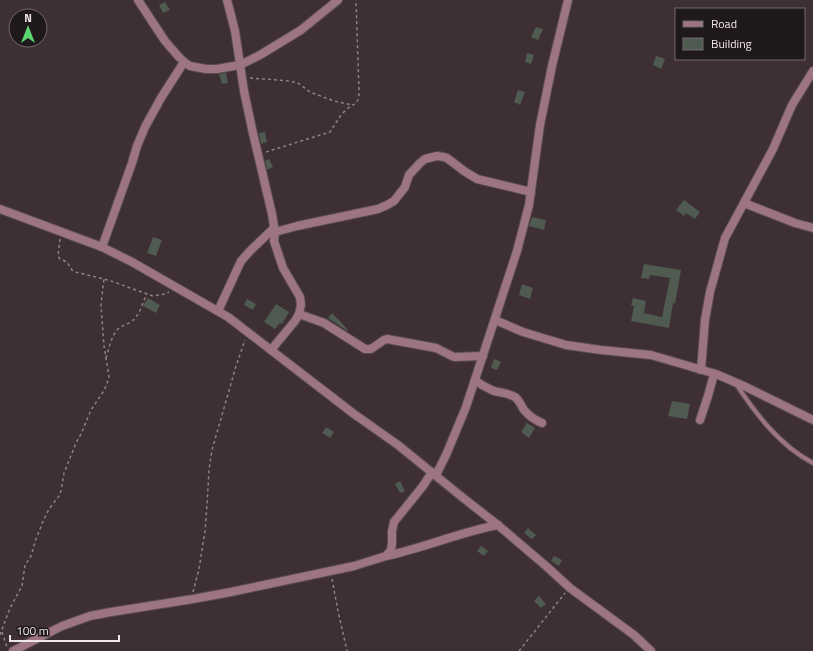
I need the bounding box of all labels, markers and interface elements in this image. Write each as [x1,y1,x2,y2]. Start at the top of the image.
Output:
north arrow [8,8,48,48]
legend [675,8,805,60]
text: N [24,10,32,26]
text: Road [711,14,737,33]
text: Building [711,34,752,53]
scale bar [10,617,119,643]
text: 100 m [16,621,49,640]

